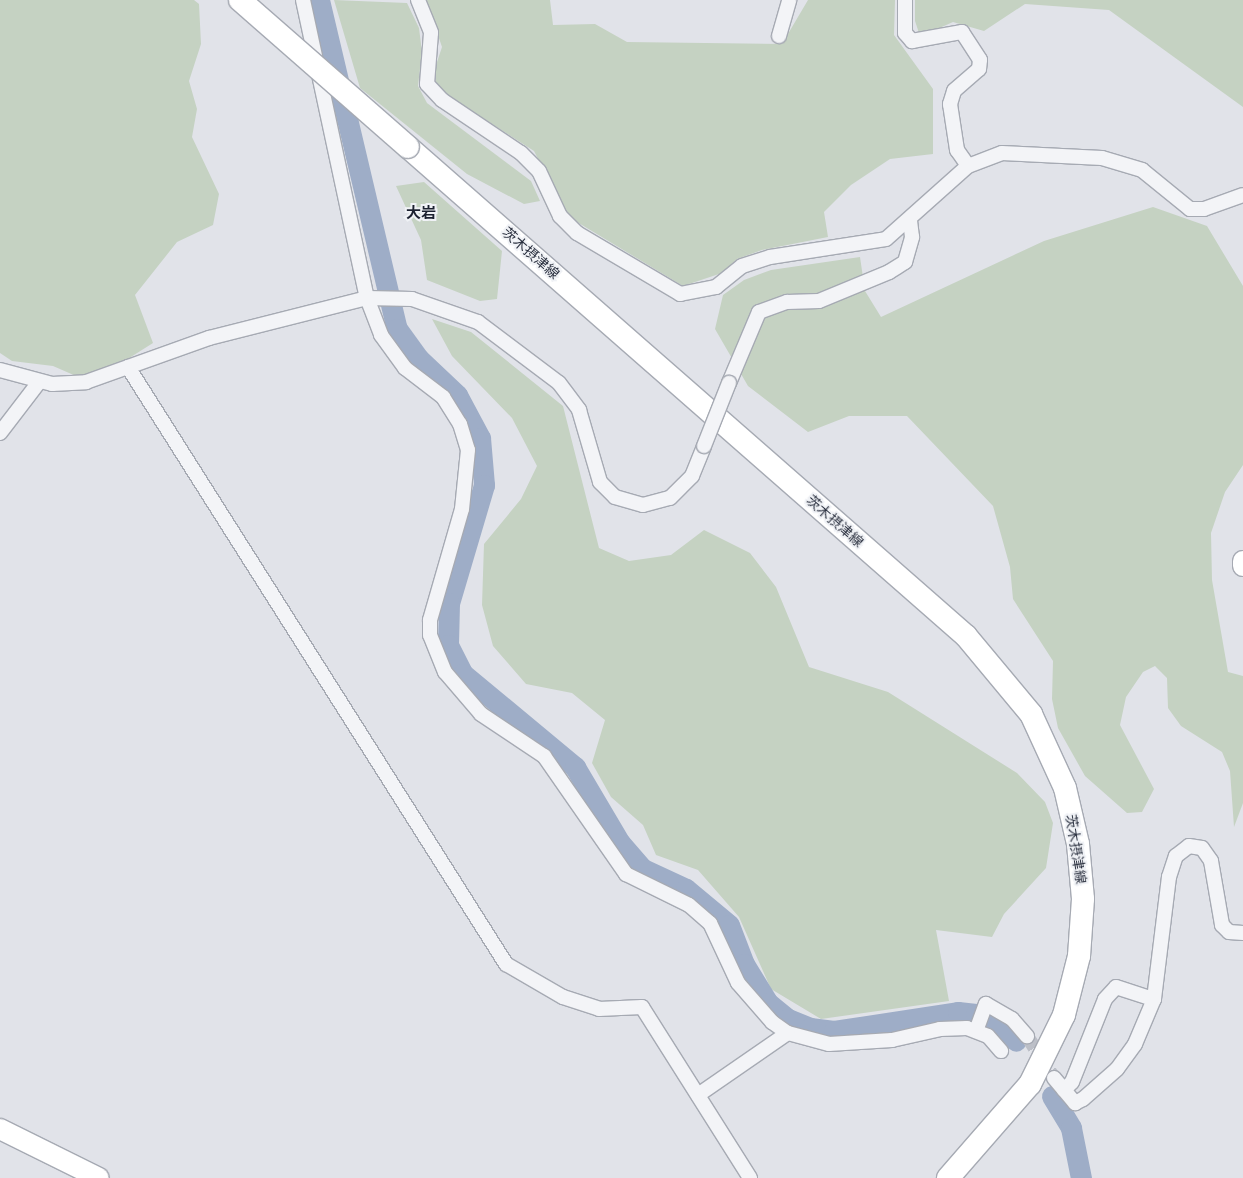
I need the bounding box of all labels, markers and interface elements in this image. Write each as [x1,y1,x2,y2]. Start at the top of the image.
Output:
district label: 大岩 [406,204,436,222]
street label: 茨木摂津線 [499,224,563,282]
street label: 茨木摂津線 [803,492,867,550]
street label: 茨木摂津線 [1062,813,1090,885]

